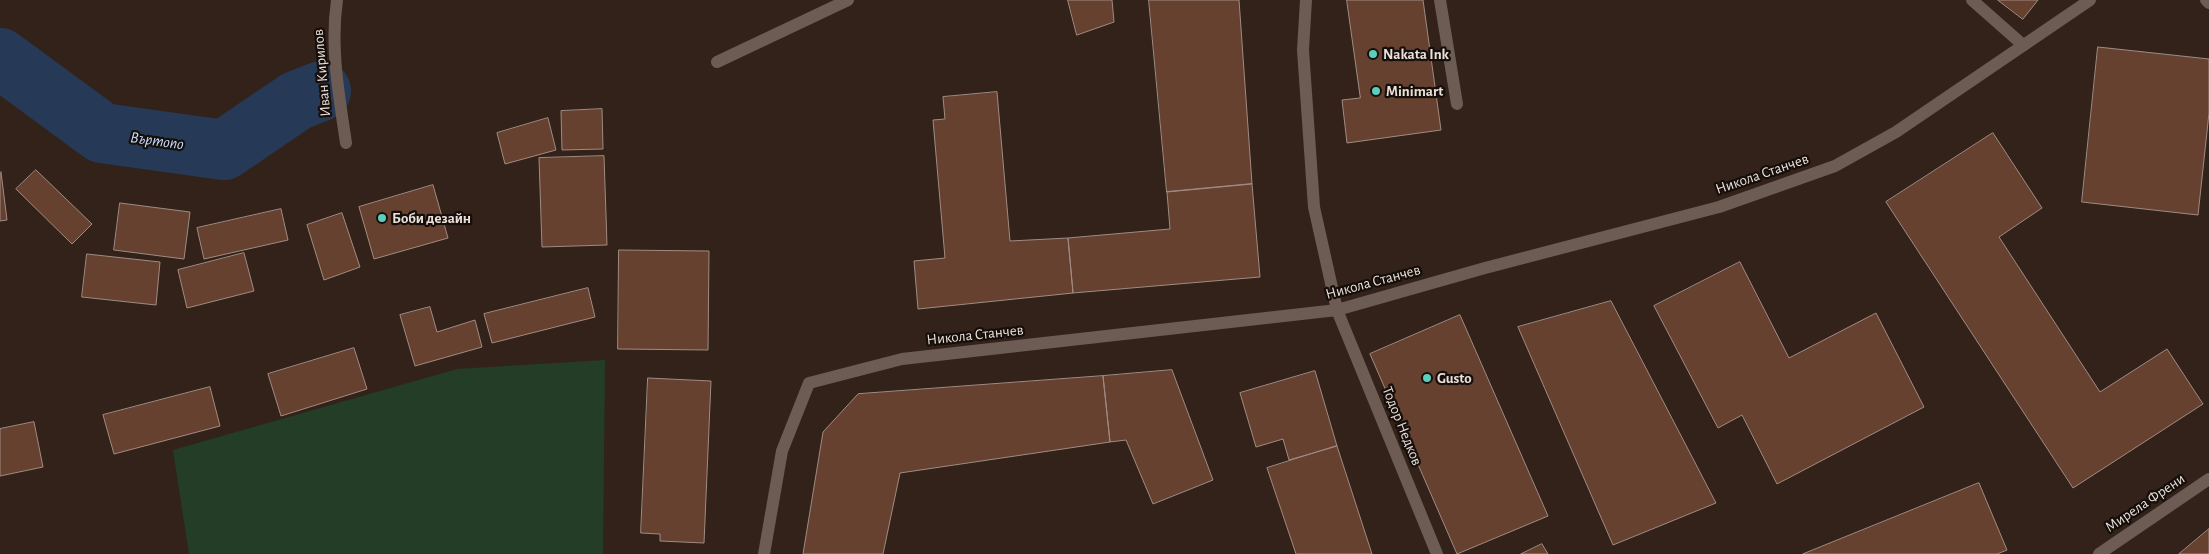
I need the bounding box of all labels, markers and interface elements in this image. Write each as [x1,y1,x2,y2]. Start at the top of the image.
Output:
street label: Иван Кирилов [309,29,335,117]
place label: Nakata Ink [1383,45,1449,63]
marker: Nakata Ink [1367,48,1379,60]
place label: Minimart [1386,82,1443,100]
marker: Minimart [1370,85,1382,97]
water label: Въртопо [129,128,185,154]
street label: Никола Станчев [1713,150,1811,198]
place label: Боби дезайн [392,209,471,227]
marker: Боби дезайн [376,212,388,224]
street label: Никола Станчев [1324,261,1422,303]
street label: Никола Станчев [926,321,1024,349]
place label: Gusto [1437,369,1472,387]
marker: Gusto [1421,372,1433,384]
street label: Тодор Недков [1378,384,1426,468]
street label: Мирела Френи [2102,470,2188,536]

